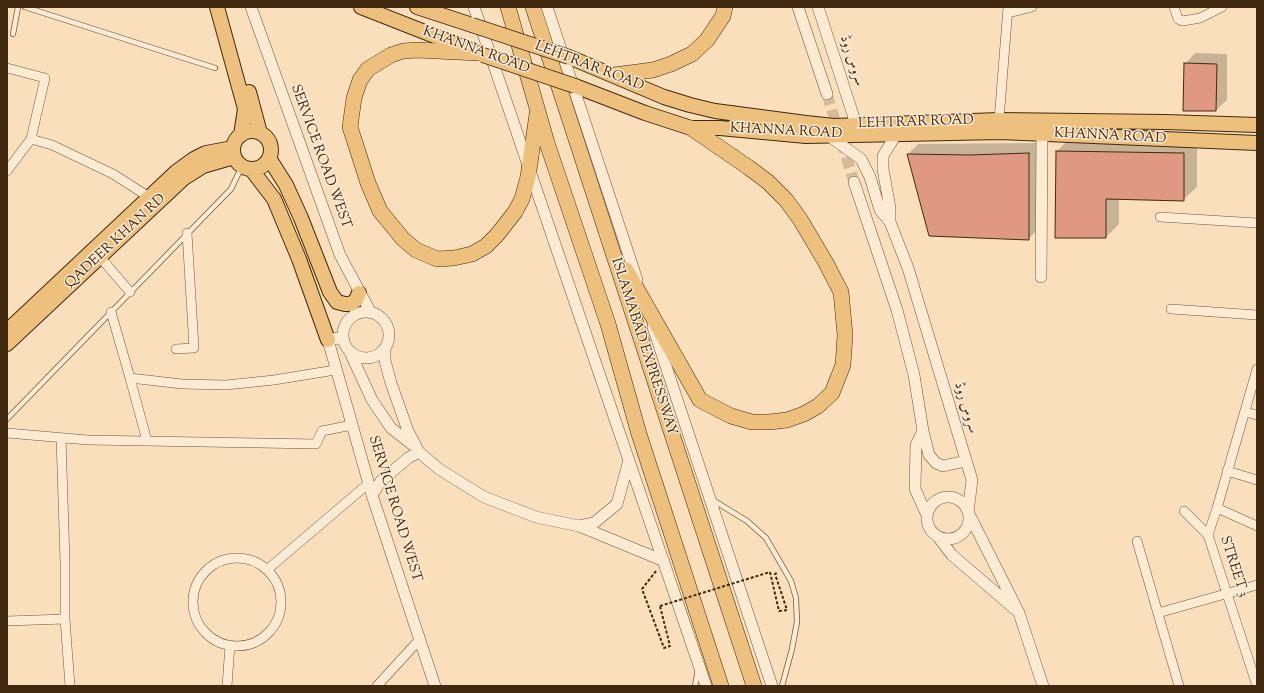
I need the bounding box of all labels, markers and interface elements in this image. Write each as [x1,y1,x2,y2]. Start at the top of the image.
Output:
street label: KHANNA ROAD [420,24,532,78]
street label: سروس روڈ [835,33,867,89]
street label: LEHTRAR ROAD [532,38,646,96]
street label: SERVICE ROAD WEST [286,83,354,231]
street label: LEHTRAR ROAD [858,113,974,133]
street label: KHANNA ROAD [729,121,843,143]
street label: KHANNA ROAD [1053,126,1167,148]
street label: QADEER KHAN RD [62,191,170,293]
street label: ISLAMABAD EXPRESSWAY [606,256,680,438]
street label: سروس روڈ [949,380,981,436]
street label: SERVICE ROAD WEST [364,434,424,584]
street label: STREET 3 [1215,534,1251,600]

